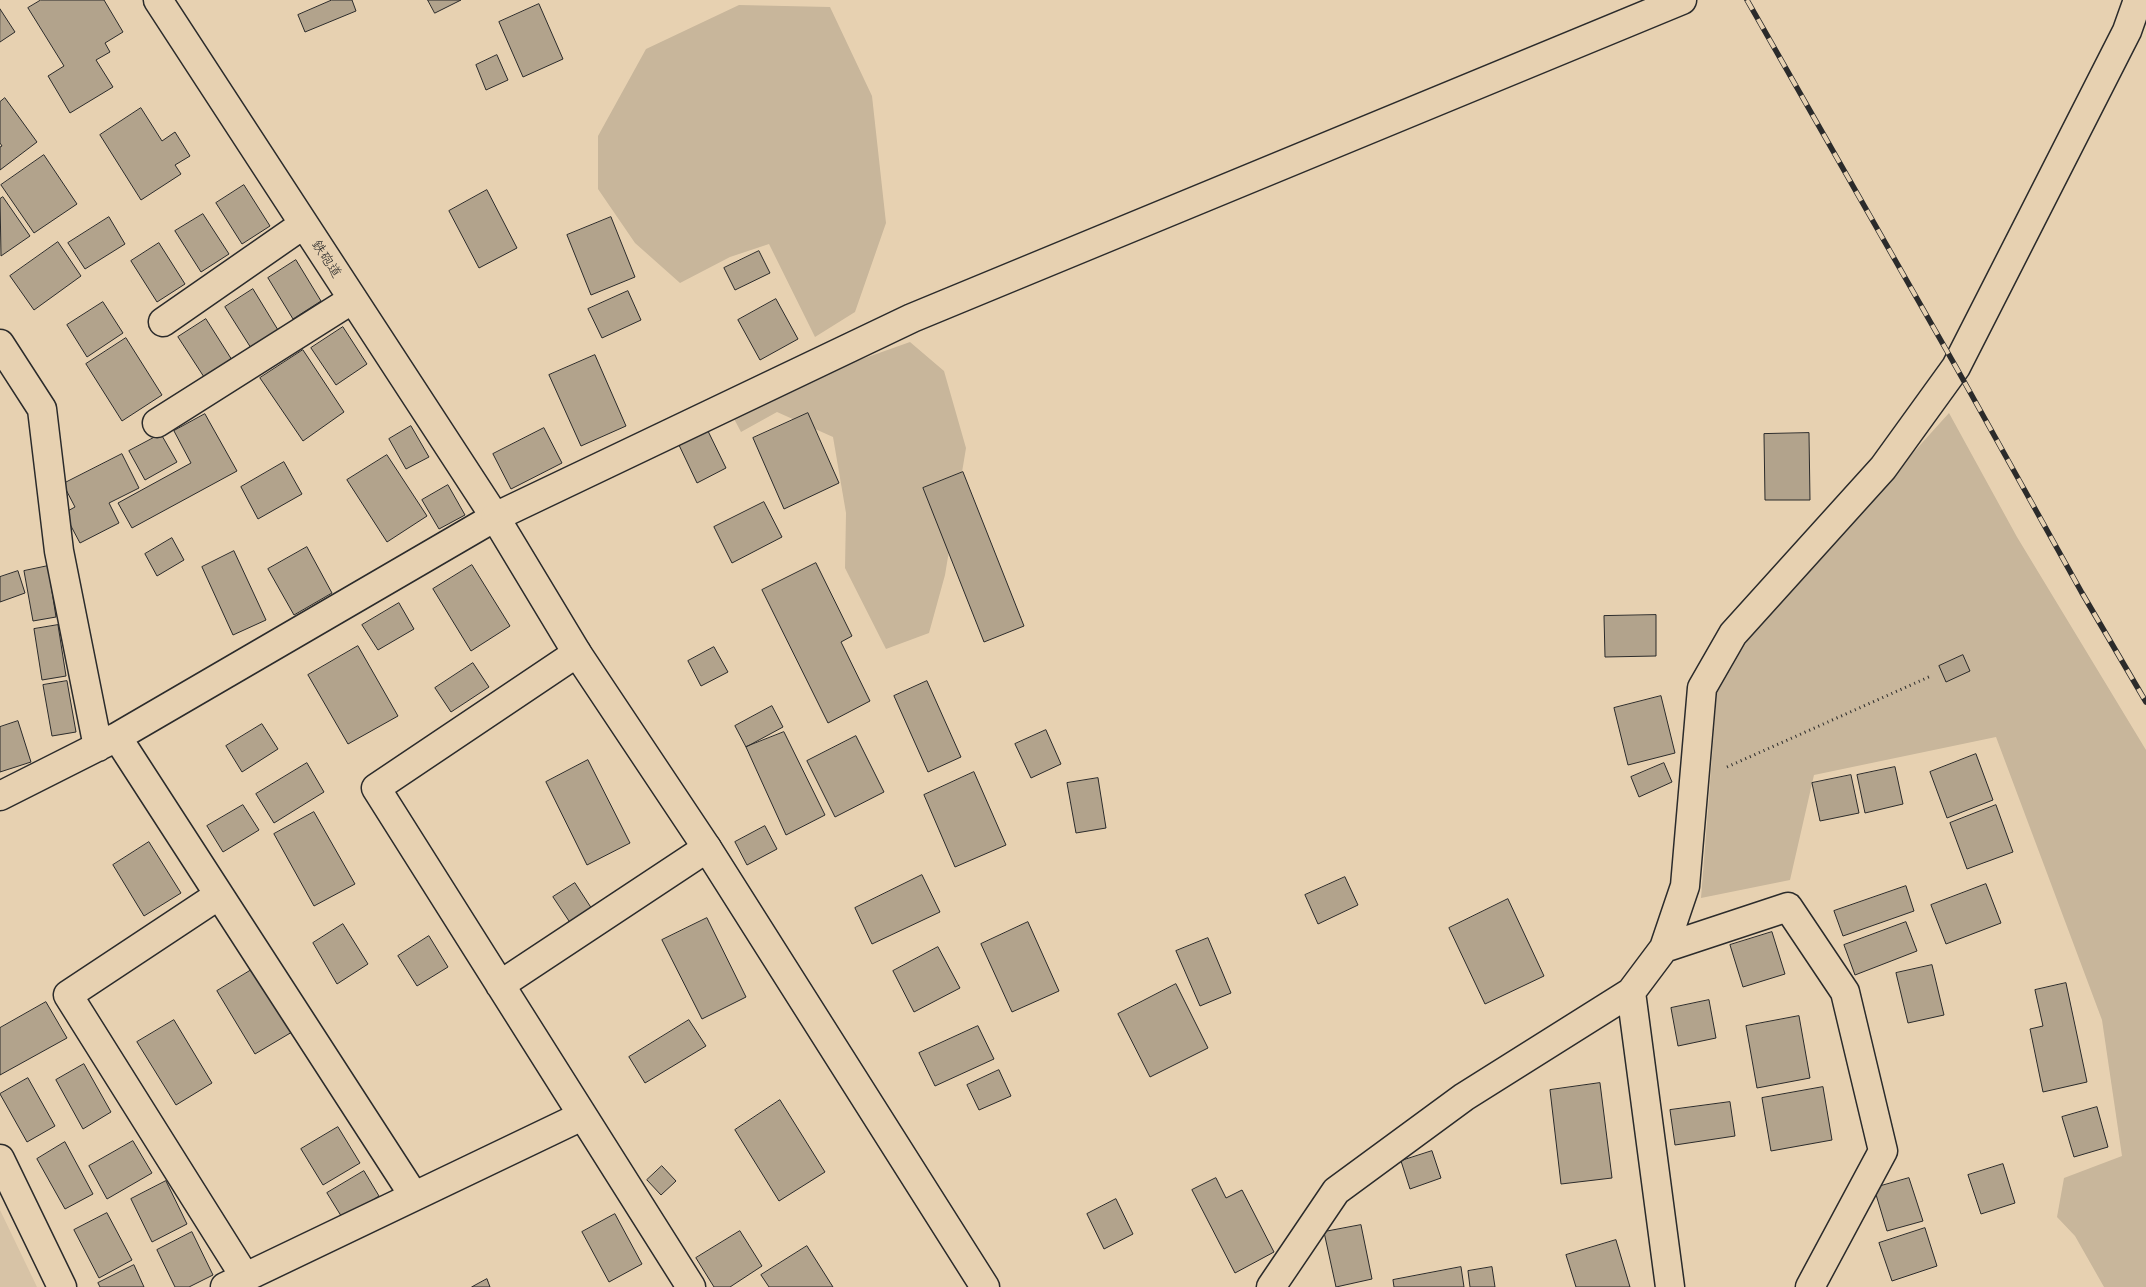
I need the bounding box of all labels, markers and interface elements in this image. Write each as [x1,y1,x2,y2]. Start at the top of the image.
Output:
street label: 鉄砲道 [308,237,344,281]

